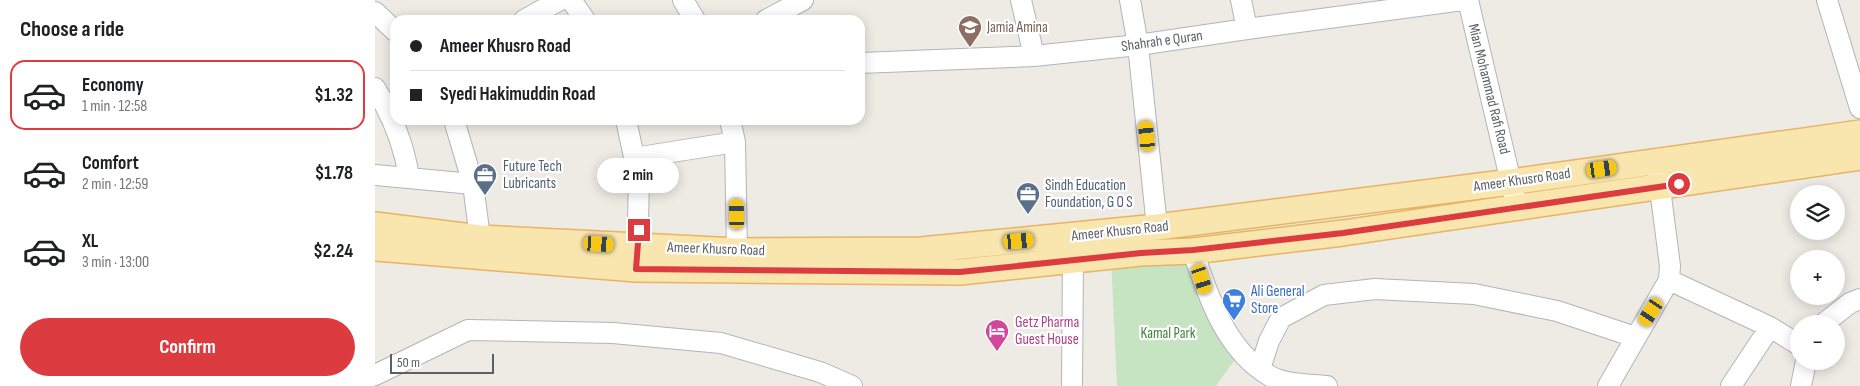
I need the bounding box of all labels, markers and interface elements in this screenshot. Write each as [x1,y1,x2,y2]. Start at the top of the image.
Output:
school or university icon: Jamia Amina [957,14,983,48]
text: Choose a ride [20,16,124,43]
place label: Jamia Amina [986,18,1048,37]
street label: Mian Mohammad Rafi Road [1464,22,1514,156]
street label: Shahrah e Quran [1120,26,1204,56]
text: Ameer Khusro Road [440,35,571,58]
icon: car [22,73,67,118]
text: Economy [82,74,144,97]
text: Syedi Hakimuddin Road [440,83,595,106]
text: $1.32 [314,84,353,107]
text: 1 min · 12:58 [82,97,147,116]
car [1137,120,1156,152]
icon: car [22,151,67,196]
text: Comfort [82,152,139,175]
place label: Future Tech Lubricants [503,157,562,193]
callout: 2 min [598,158,680,192]
car [1586,159,1617,179]
text: $1.78 [315,162,353,185]
office icon: Future Tech Lubricants [472,162,498,196]
street label: Ameer Khusro Road [1471,164,1572,196]
text: 2 min [623,166,653,185]
route start [1668,173,1690,195]
text: 2 min · 12:59 [82,175,148,194]
place label: Sindh Education Foundation, G O S [1045,176,1133,212]
office icon: Sindh Education Foundation, G O S [1015,181,1041,215]
map controls [1790,185,1845,370]
button: layers [1790,185,1845,240]
car [729,199,744,229]
street label: Ameer Khusro Road [1069,216,1170,246]
route end [628,219,650,241]
icon: car [22,229,67,274]
text: XL [82,230,98,253]
car [1003,232,1034,250]
car [583,236,614,252]
street label: Ameer Khusro Road [666,238,765,260]
text: $2.24 [313,240,353,263]
button: + [1790,250,1845,305]
text: 3 min · 13:00 [82,253,149,272]
car [1190,262,1213,296]
place label: Ali General Store [1250,282,1305,318]
supermarket icon: Ali General Store [1221,287,1247,321]
car [1636,295,1665,329]
place label: Getz Pharma Guest House [1015,313,1079,349]
button: − [1790,315,1845,370]
button: Confirm [20,318,355,376]
hotel icon: Getz Pharma Guest House [984,318,1010,352]
park label: Kamal Park [1140,324,1196,343]
scale bar [390,351,494,374]
text: 50 m [397,354,420,371]

